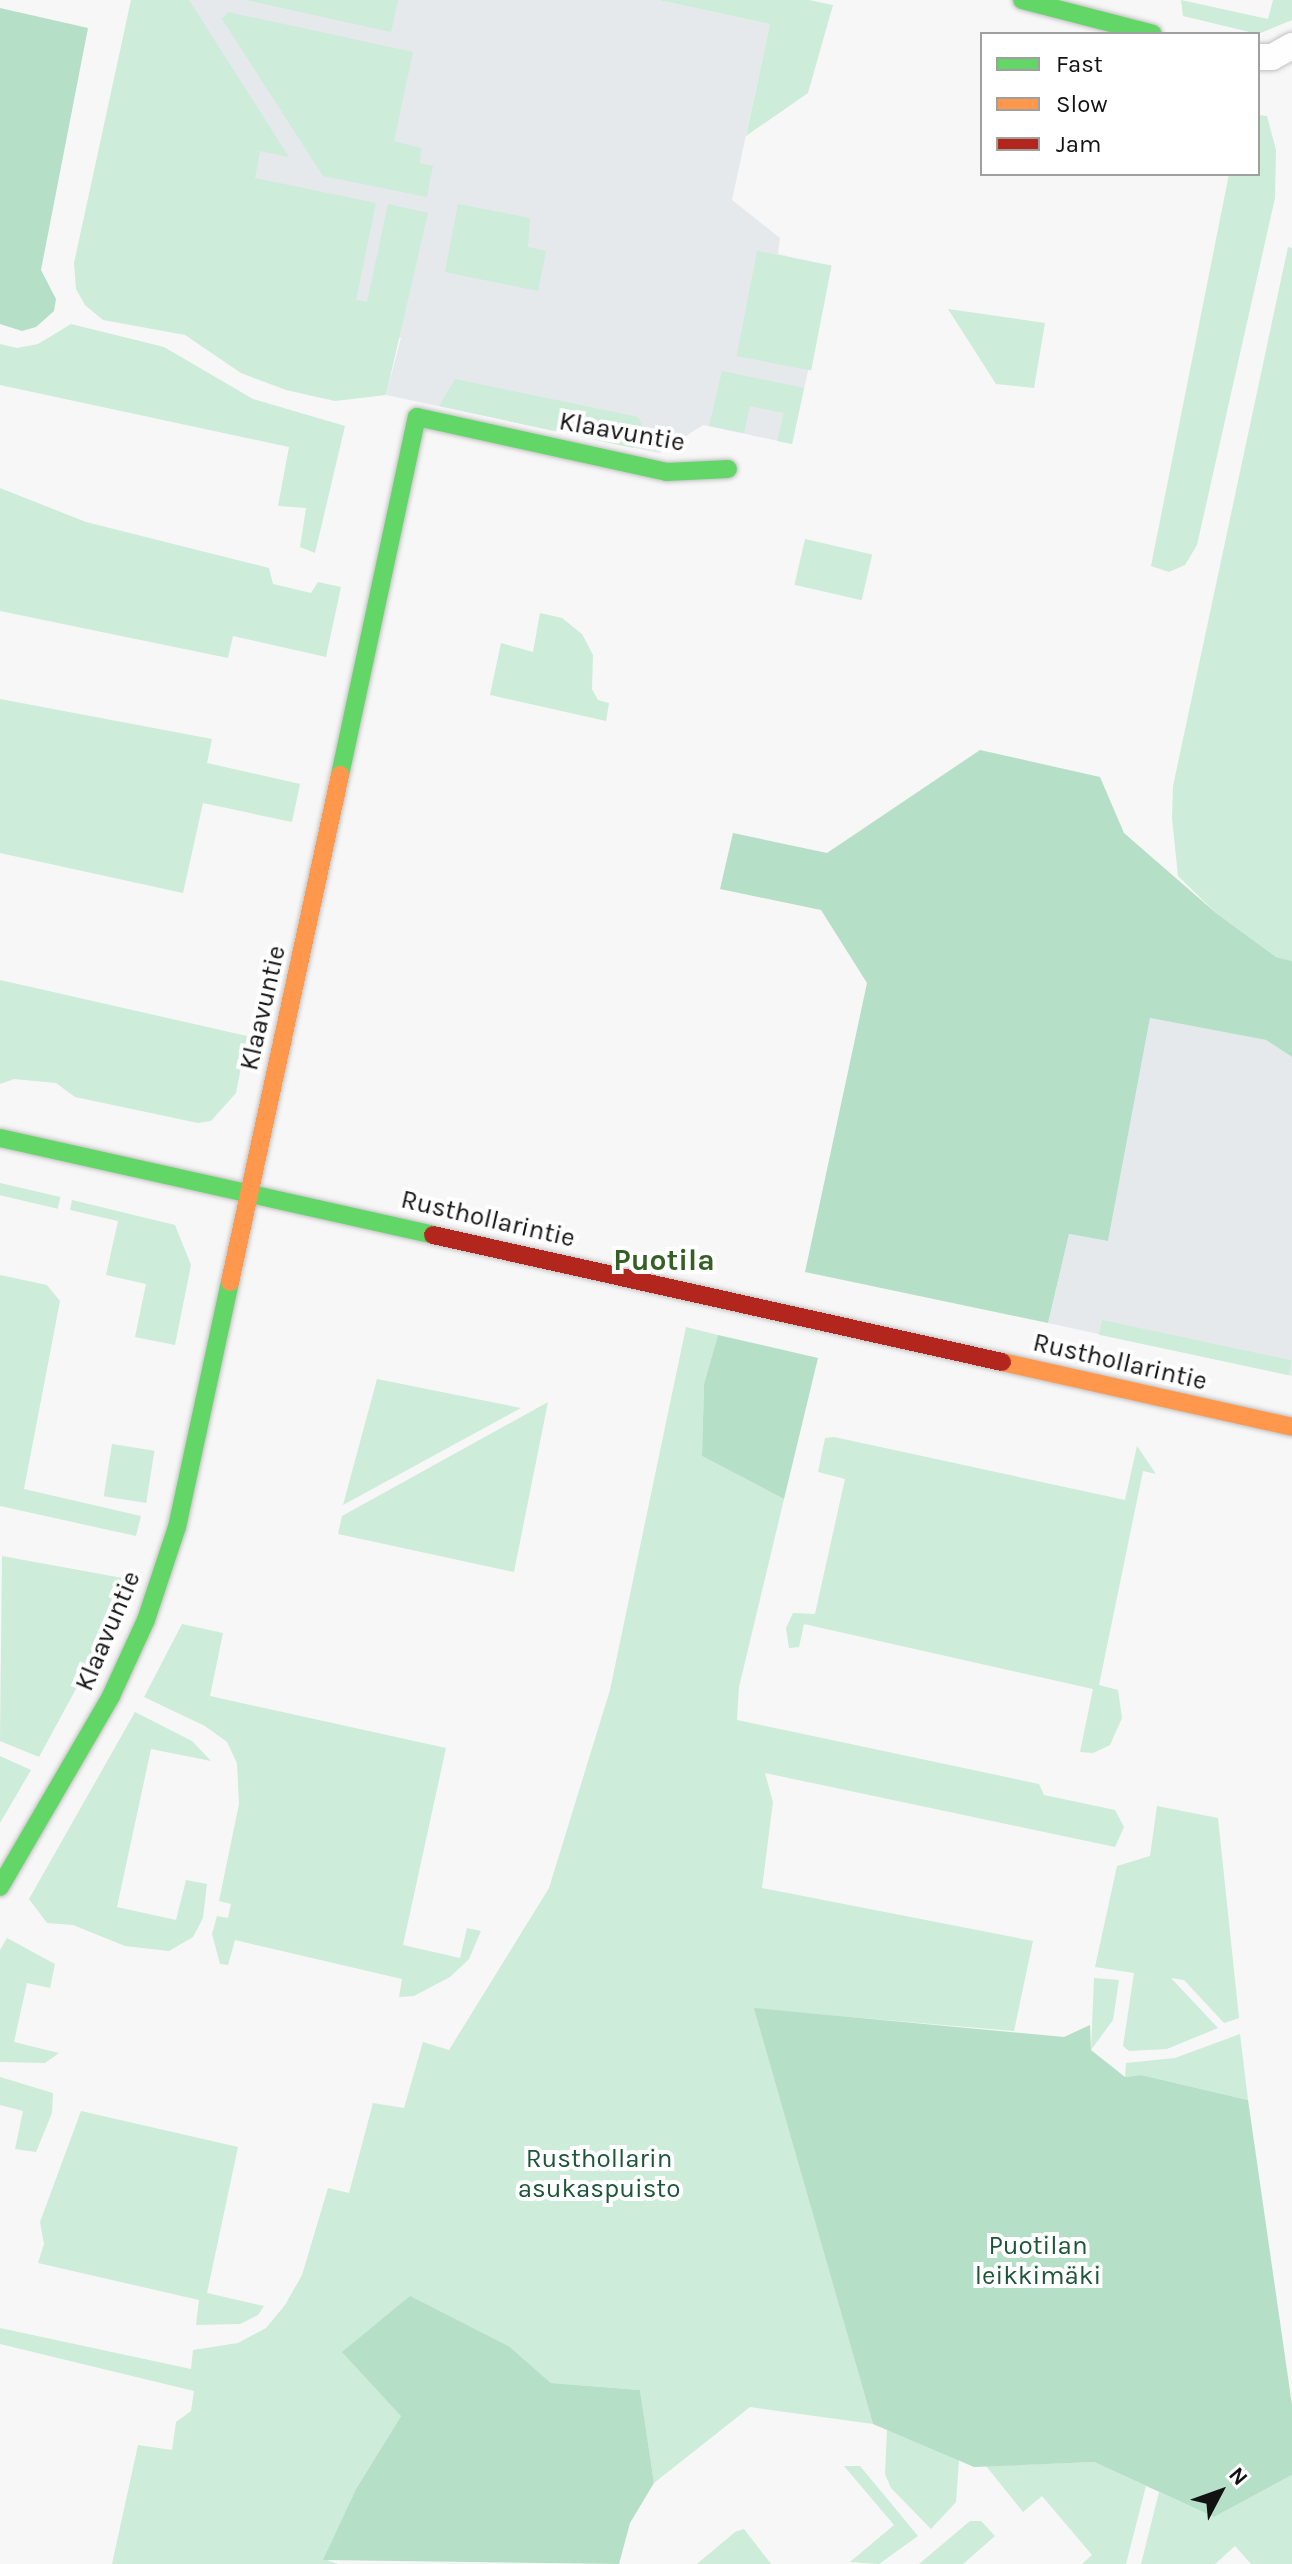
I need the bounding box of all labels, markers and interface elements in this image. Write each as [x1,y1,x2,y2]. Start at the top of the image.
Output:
legend [980,32,1260,176]
text: Fast [1056,50,1103,78]
text: Slow [1056,90,1108,118]
text: Jam [1056,130,1101,158]
street label: Klaavuntie [557,406,687,458]
street label: Klaavuntie [234,943,292,1073]
street label: Rusthollarintie [398,1184,578,1254]
district label: Puotila [613,1242,715,1278]
street label: Rusthollarintie [1030,1327,1210,1397]
street label: Klaavuntie [69,1566,147,1696]
park label: Rusthollarin asukaspuisto [518,2143,680,2204]
park label: Puotilan leikkimäki [975,2230,1101,2292]
north arrow [1180,2452,1260,2532]
text: N [1223,2462,1253,2491]

